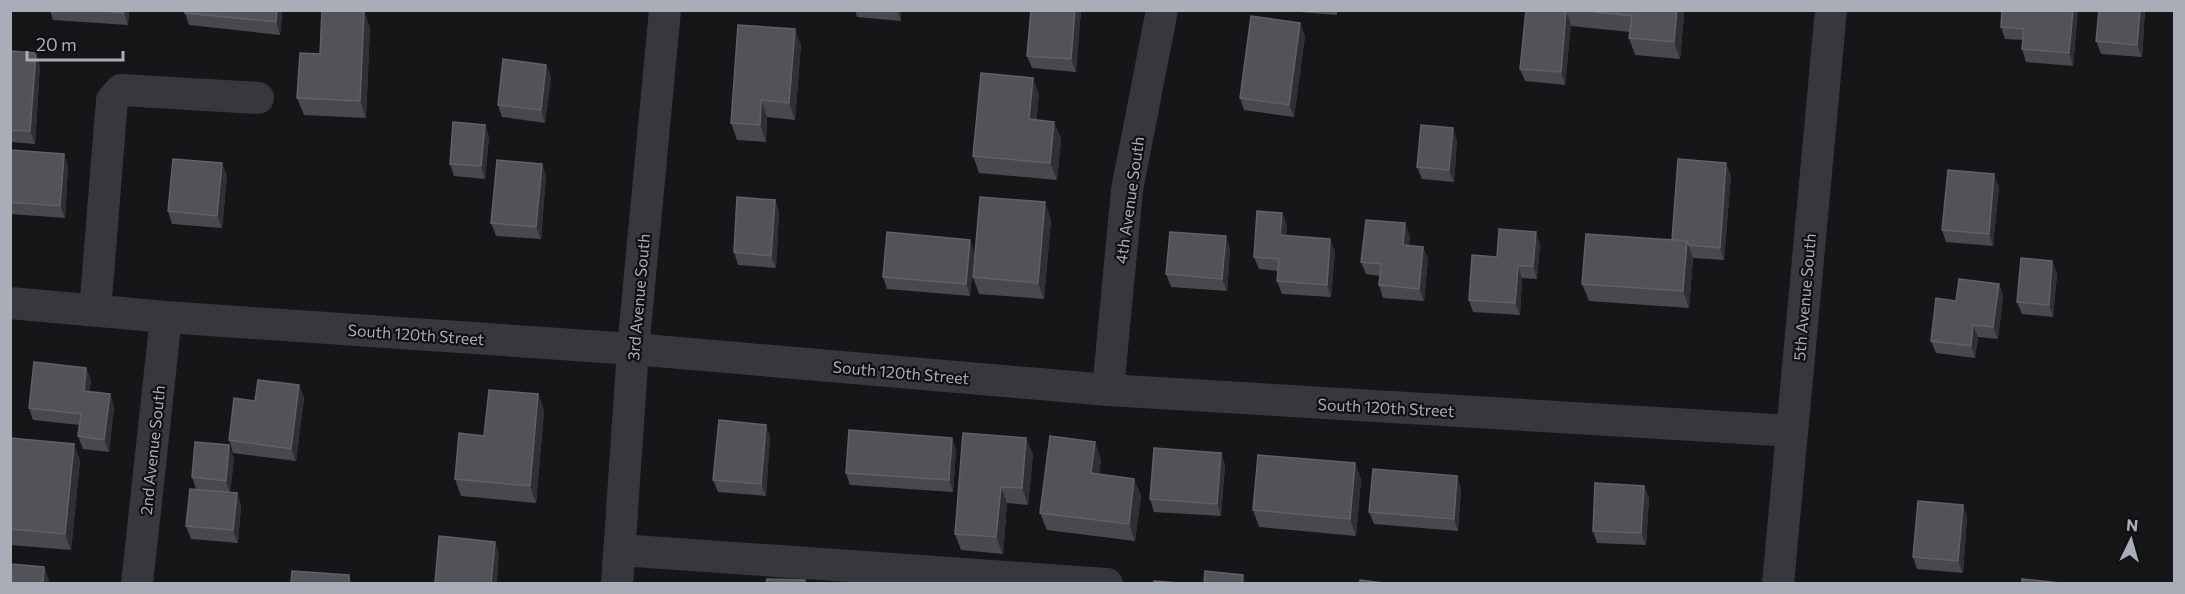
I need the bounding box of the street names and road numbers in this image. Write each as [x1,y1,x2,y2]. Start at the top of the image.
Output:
street label: 4th Avenue South [1111,135,1147,265]
street label: 5th Avenue South [1789,232,1819,362]
street label: 3rd Avenue South [623,233,653,361]
street label: South 120th Street [347,320,485,348]
street label: South 120th Street [832,357,970,387]
street label: 2nd Avenue South [136,384,168,516]
street label: South 120th Street [1317,394,1455,420]

